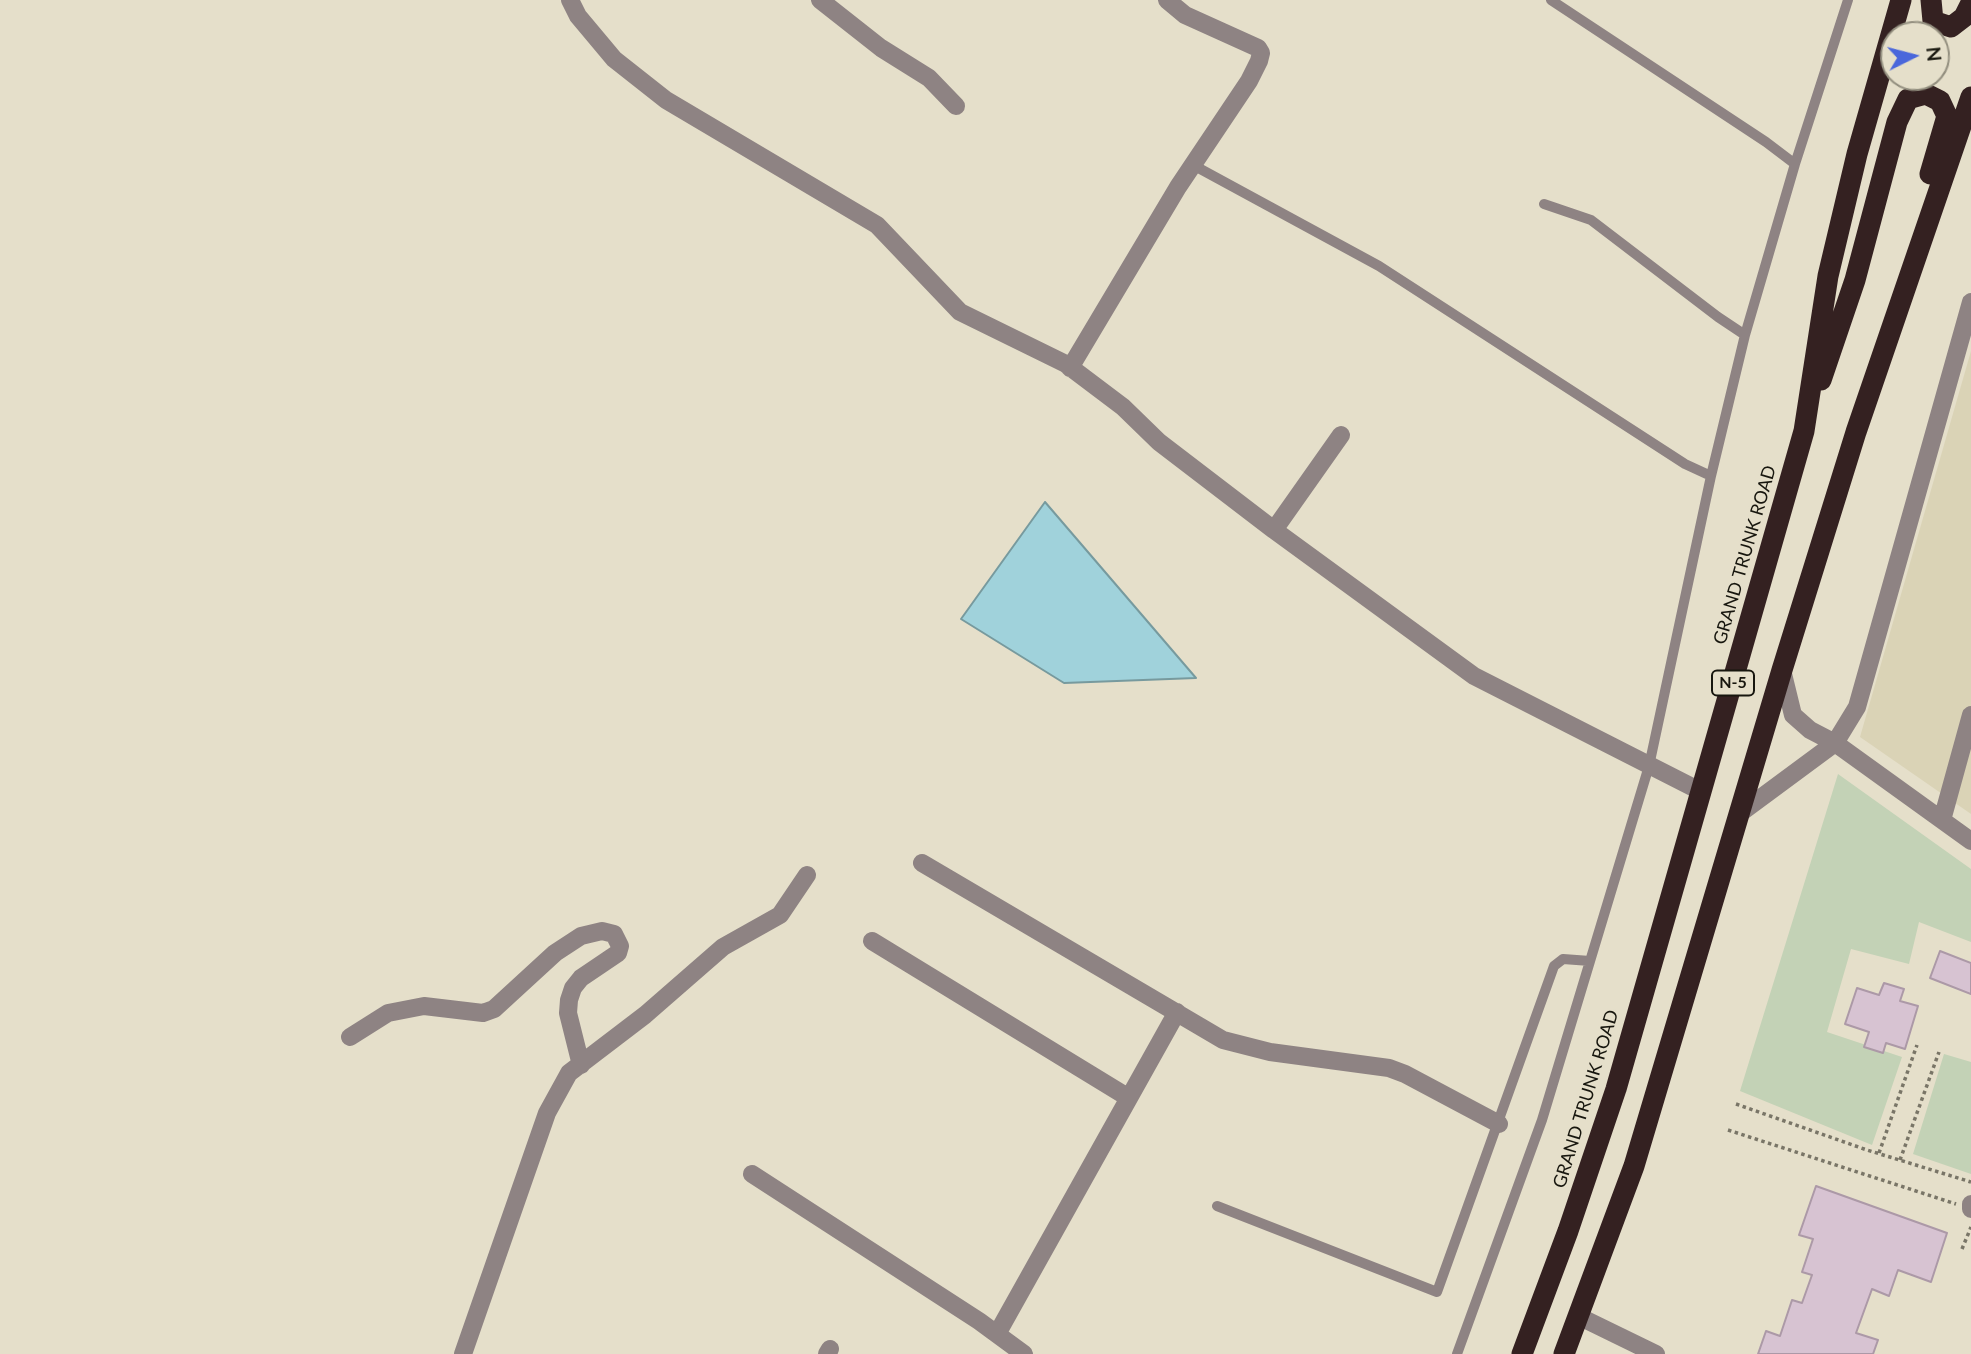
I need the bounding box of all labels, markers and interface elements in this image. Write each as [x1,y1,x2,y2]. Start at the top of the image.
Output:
north arrow [1880,21,1950,91]
text: N [1922,45,1947,62]
street label: GRAND TRUNK ROAD [1709,463,1781,647]
road number: N-5 [1712,670,1754,696]
street label: GRAND TRUNK ROAD [1549,1007,1623,1191]

